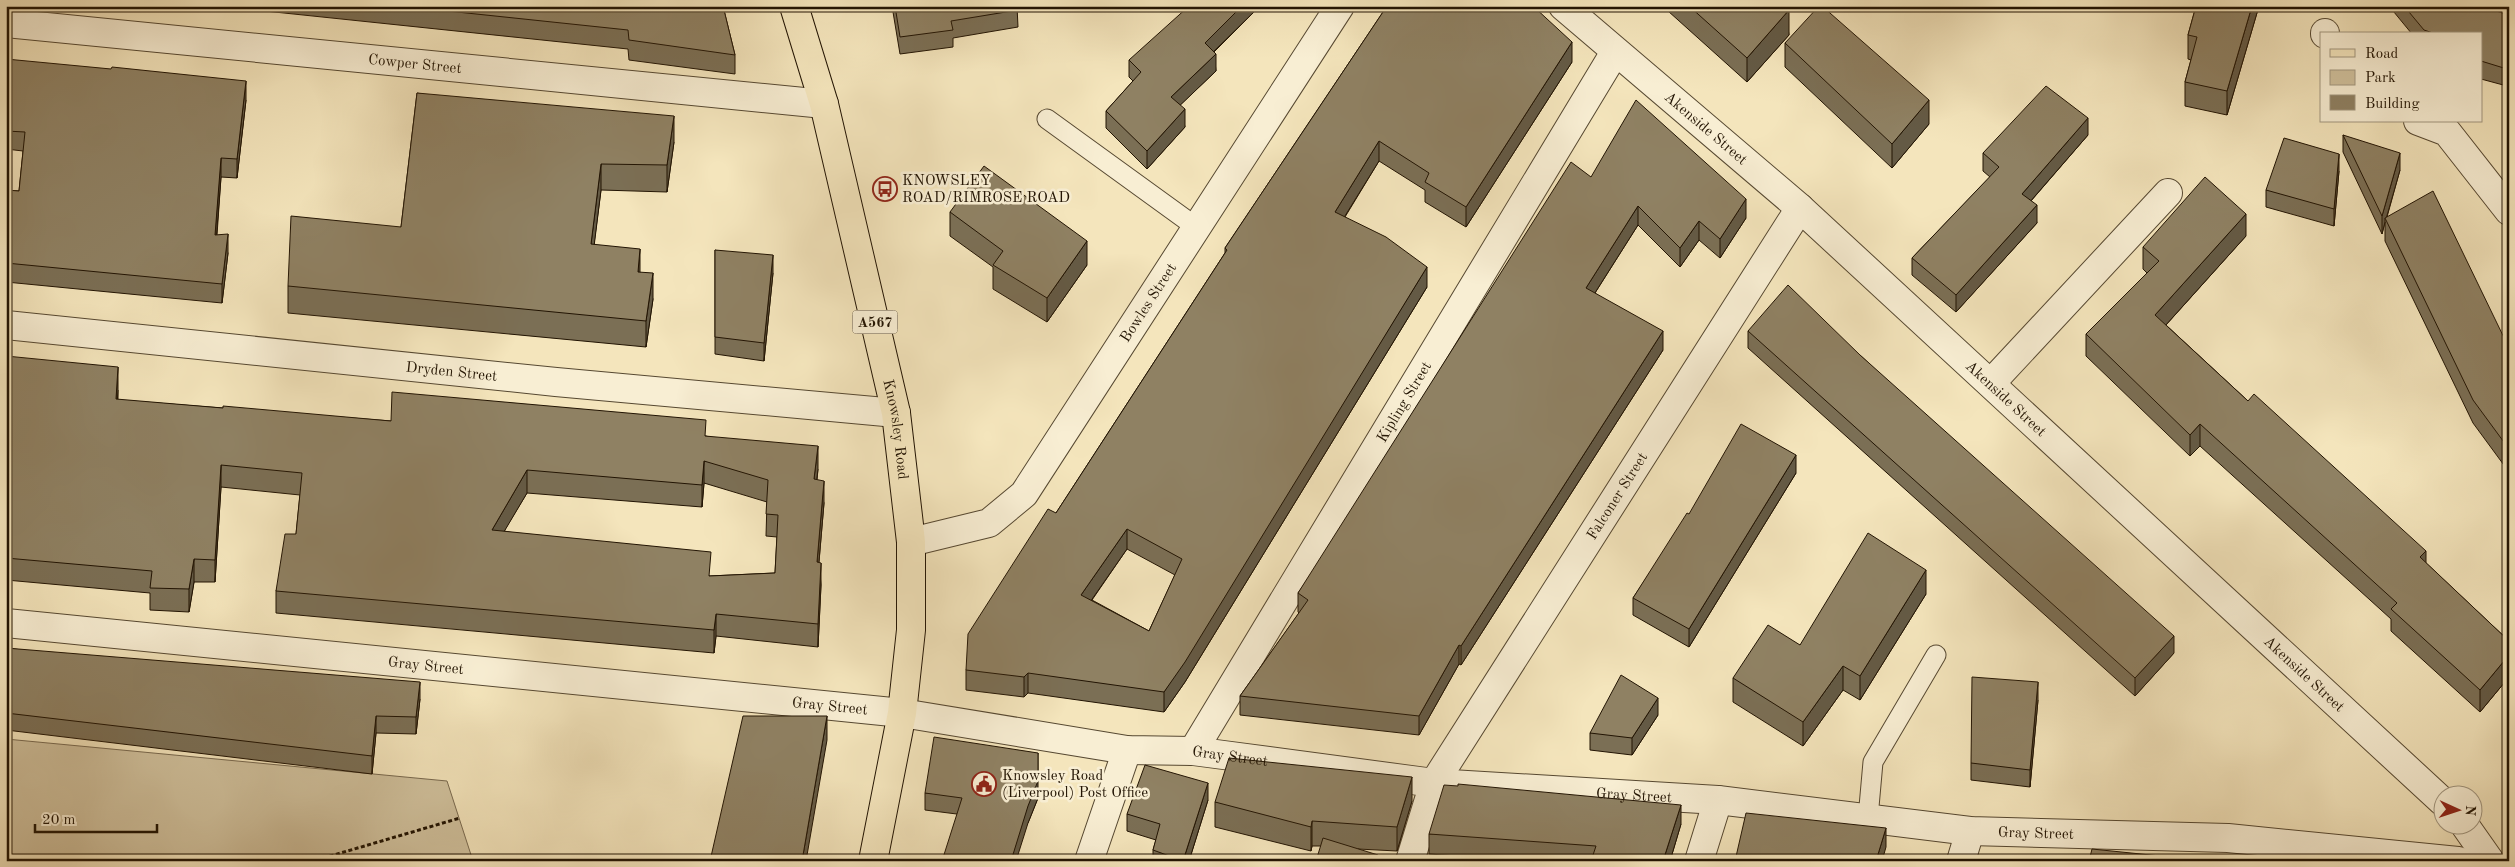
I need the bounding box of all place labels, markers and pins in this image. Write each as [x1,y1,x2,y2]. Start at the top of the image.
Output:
place label: KNOWSLEY ROAD/RIMROSE ROAD [902,174,1070,206]
bus stop icon: KNOWSLEY ROAD/RIMROSE ROAD [872,176,898,202]
place label: Knowsley Road (Liverpool) Post Office [1002,769,1148,801]
public building icon: Knowsley Road (Liverpool) Post Office [971,771,997,797]

